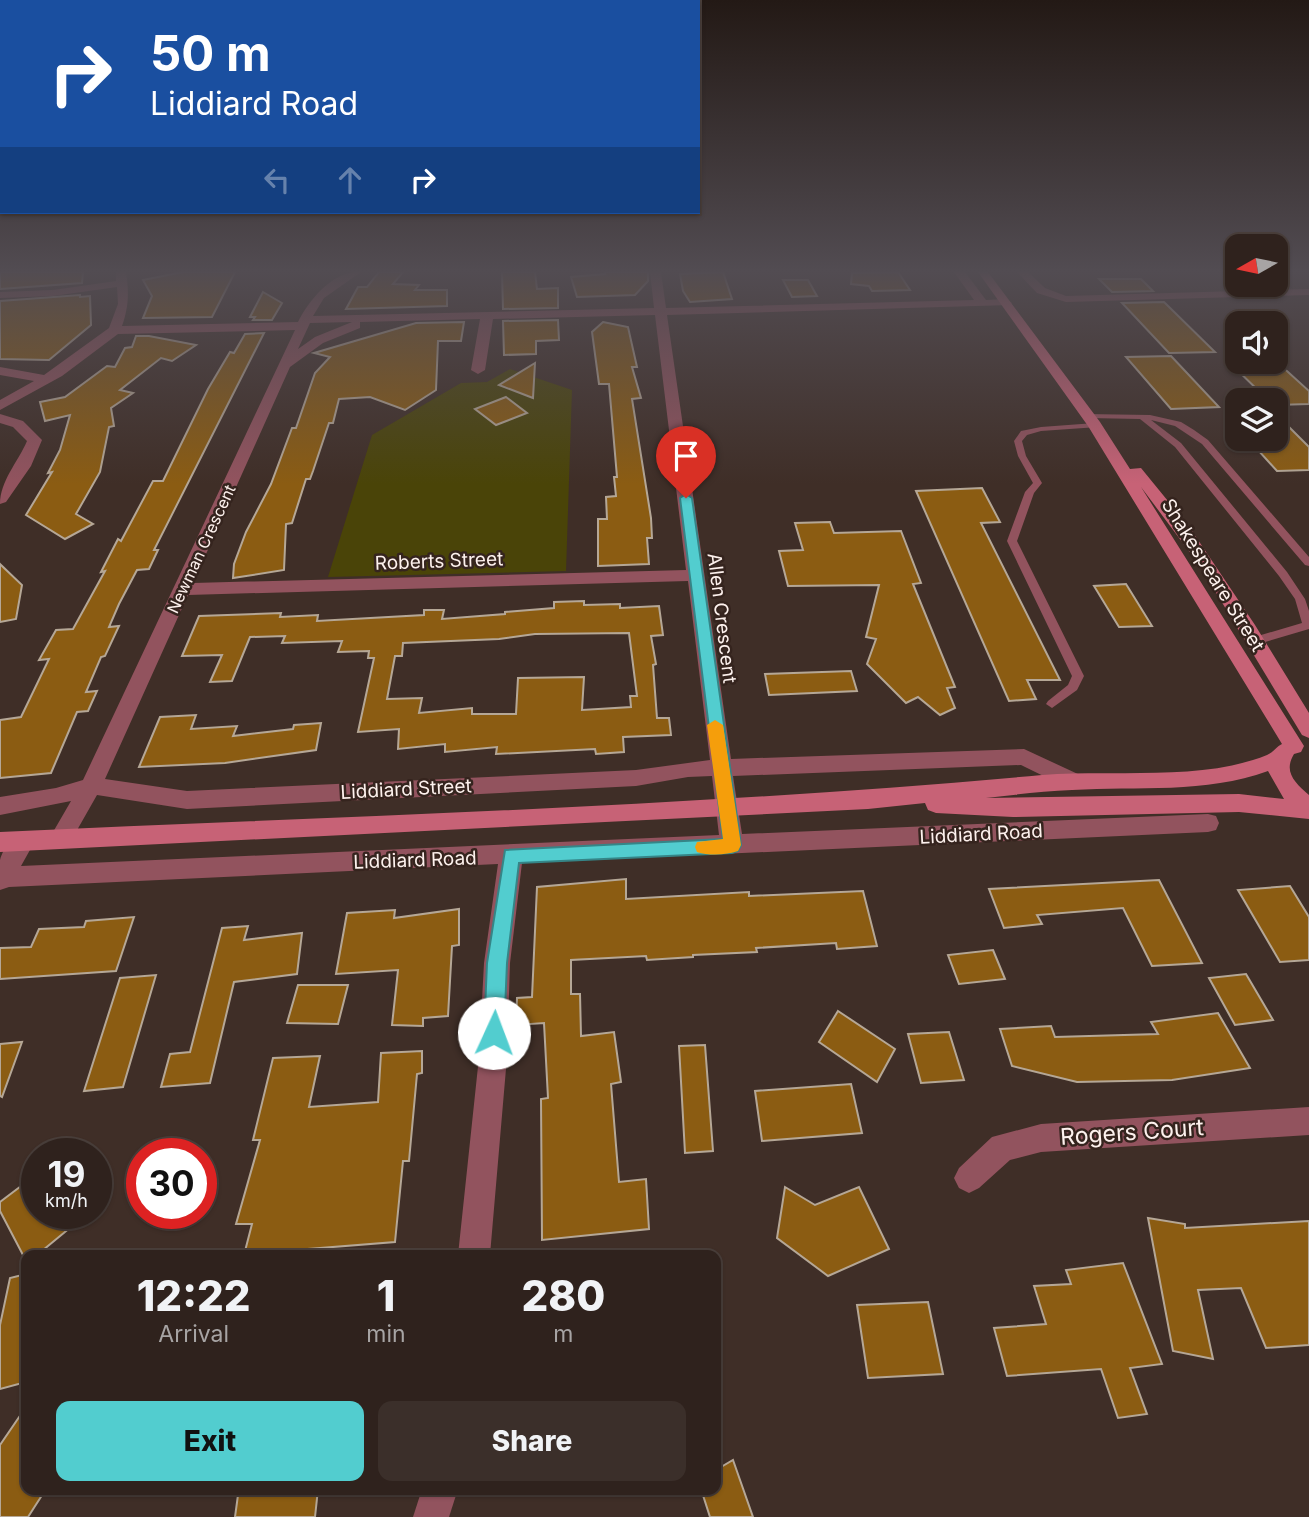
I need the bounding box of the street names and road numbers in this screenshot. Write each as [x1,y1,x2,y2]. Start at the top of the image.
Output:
street label: Newman Crescent [162,482,240,616]
street label: Shakespeare Street [1157,494,1269,656]
street label: Roberts Street [374,547,504,575]
street label: Allen Crescent [703,552,741,684]
street label: Liddiard Street [340,774,472,804]
street label: Liddiard Road [919,819,1043,849]
street label: Liddiard Road [353,846,477,874]
street label: Rogers Court [1059,1113,1205,1151]

